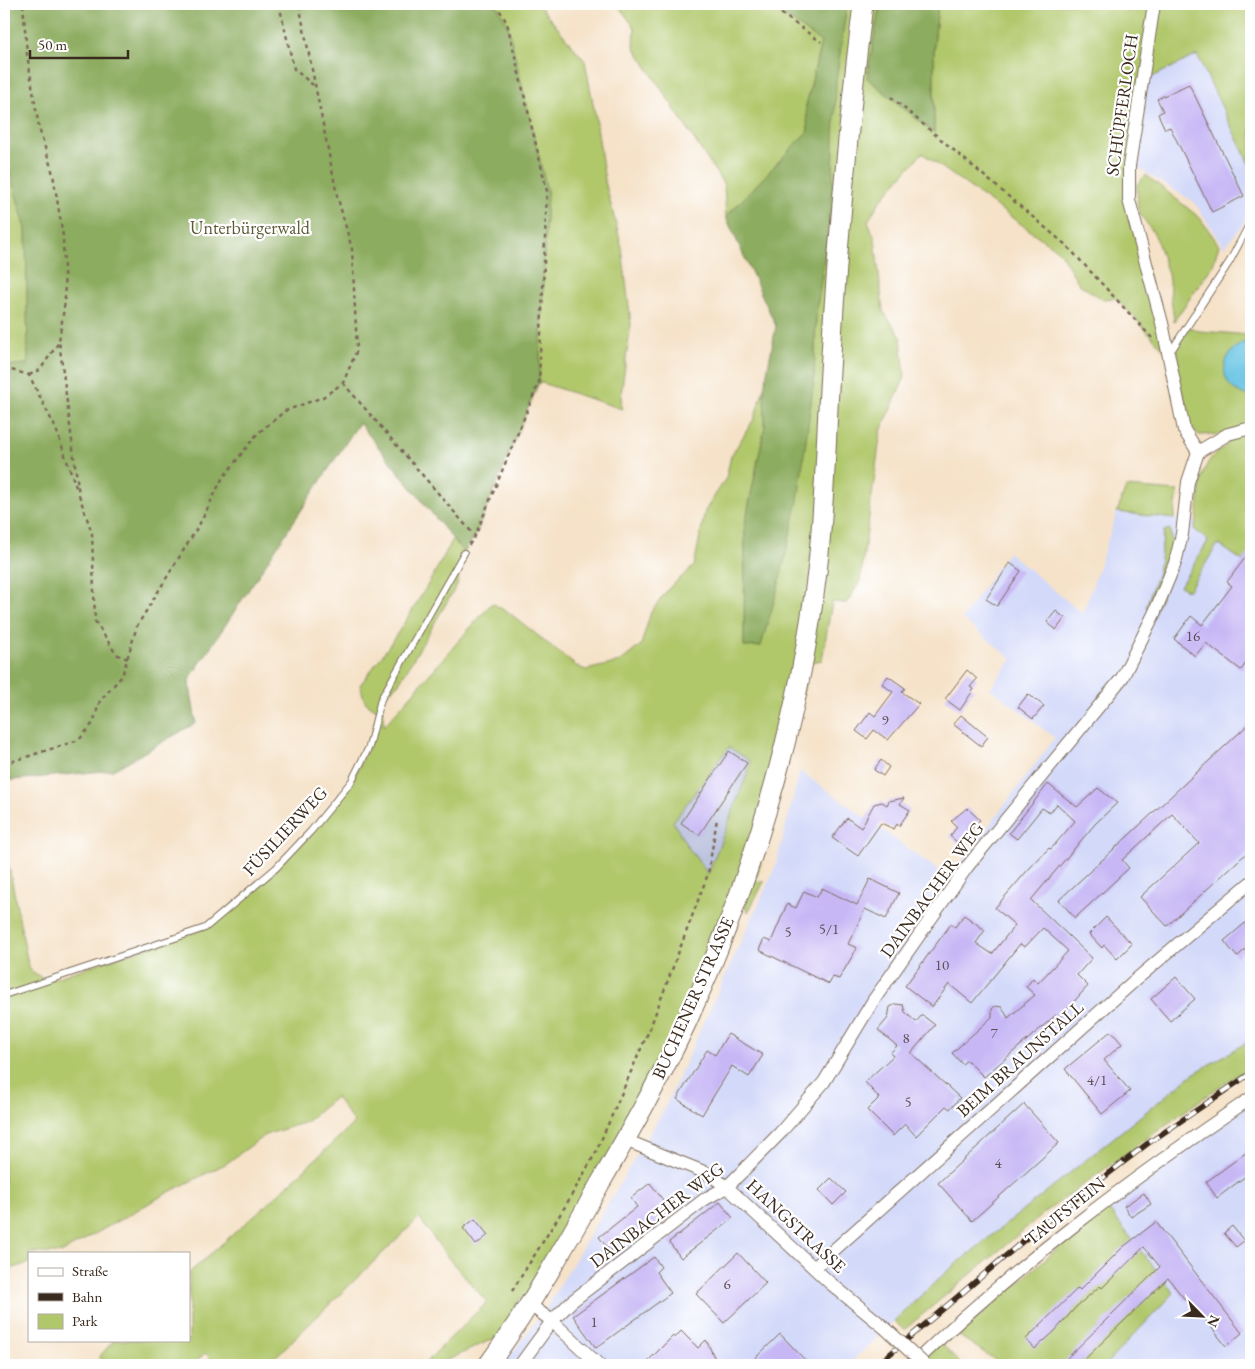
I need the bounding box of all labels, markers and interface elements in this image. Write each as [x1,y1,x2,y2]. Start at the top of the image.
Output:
scale bar [30,28,128,60]
street label: SCHÜPFERLOCH [1100,33,1143,177]
text: 50 m [38,35,67,54]
park label: Unterbürgerwald [190,216,311,239]
house number: 16 [1186,626,1200,645]
house number: 9 [881,710,889,729]
street label: FÜSILIERWEG [237,781,332,880]
street label: DAINBACHER WEG [875,817,989,962]
street label: BUCHENER STRASSE [646,913,739,1083]
house number: 5/1 [819,919,839,938]
house number: 5 [784,922,792,941]
house number: 10 [935,955,949,974]
street label: BEIM BRAUNSTALL [951,995,1088,1122]
house number: 7 [990,1023,998,1042]
house number: 8 [902,1028,910,1047]
house number: 4/1 [1087,1070,1107,1089]
house number: 5 [904,1092,912,1111]
house number: 4 [994,1153,1002,1172]
street label: DAINBACHER WEG [585,1157,728,1273]
street label: TAUFSTEIN [1020,1171,1110,1250]
street label: HANGSTRASSE [742,1174,851,1278]
legend [28,1252,190,1342]
text: Straße [72,1261,108,1280]
house number: 6 [723,1274,731,1293]
text: Bahn [72,1287,103,1306]
north arrow [1178,1292,1228,1342]
text: Park [72,1311,99,1330]
house number: 1 [590,1312,598,1331]
text: N [1203,1312,1224,1331]

